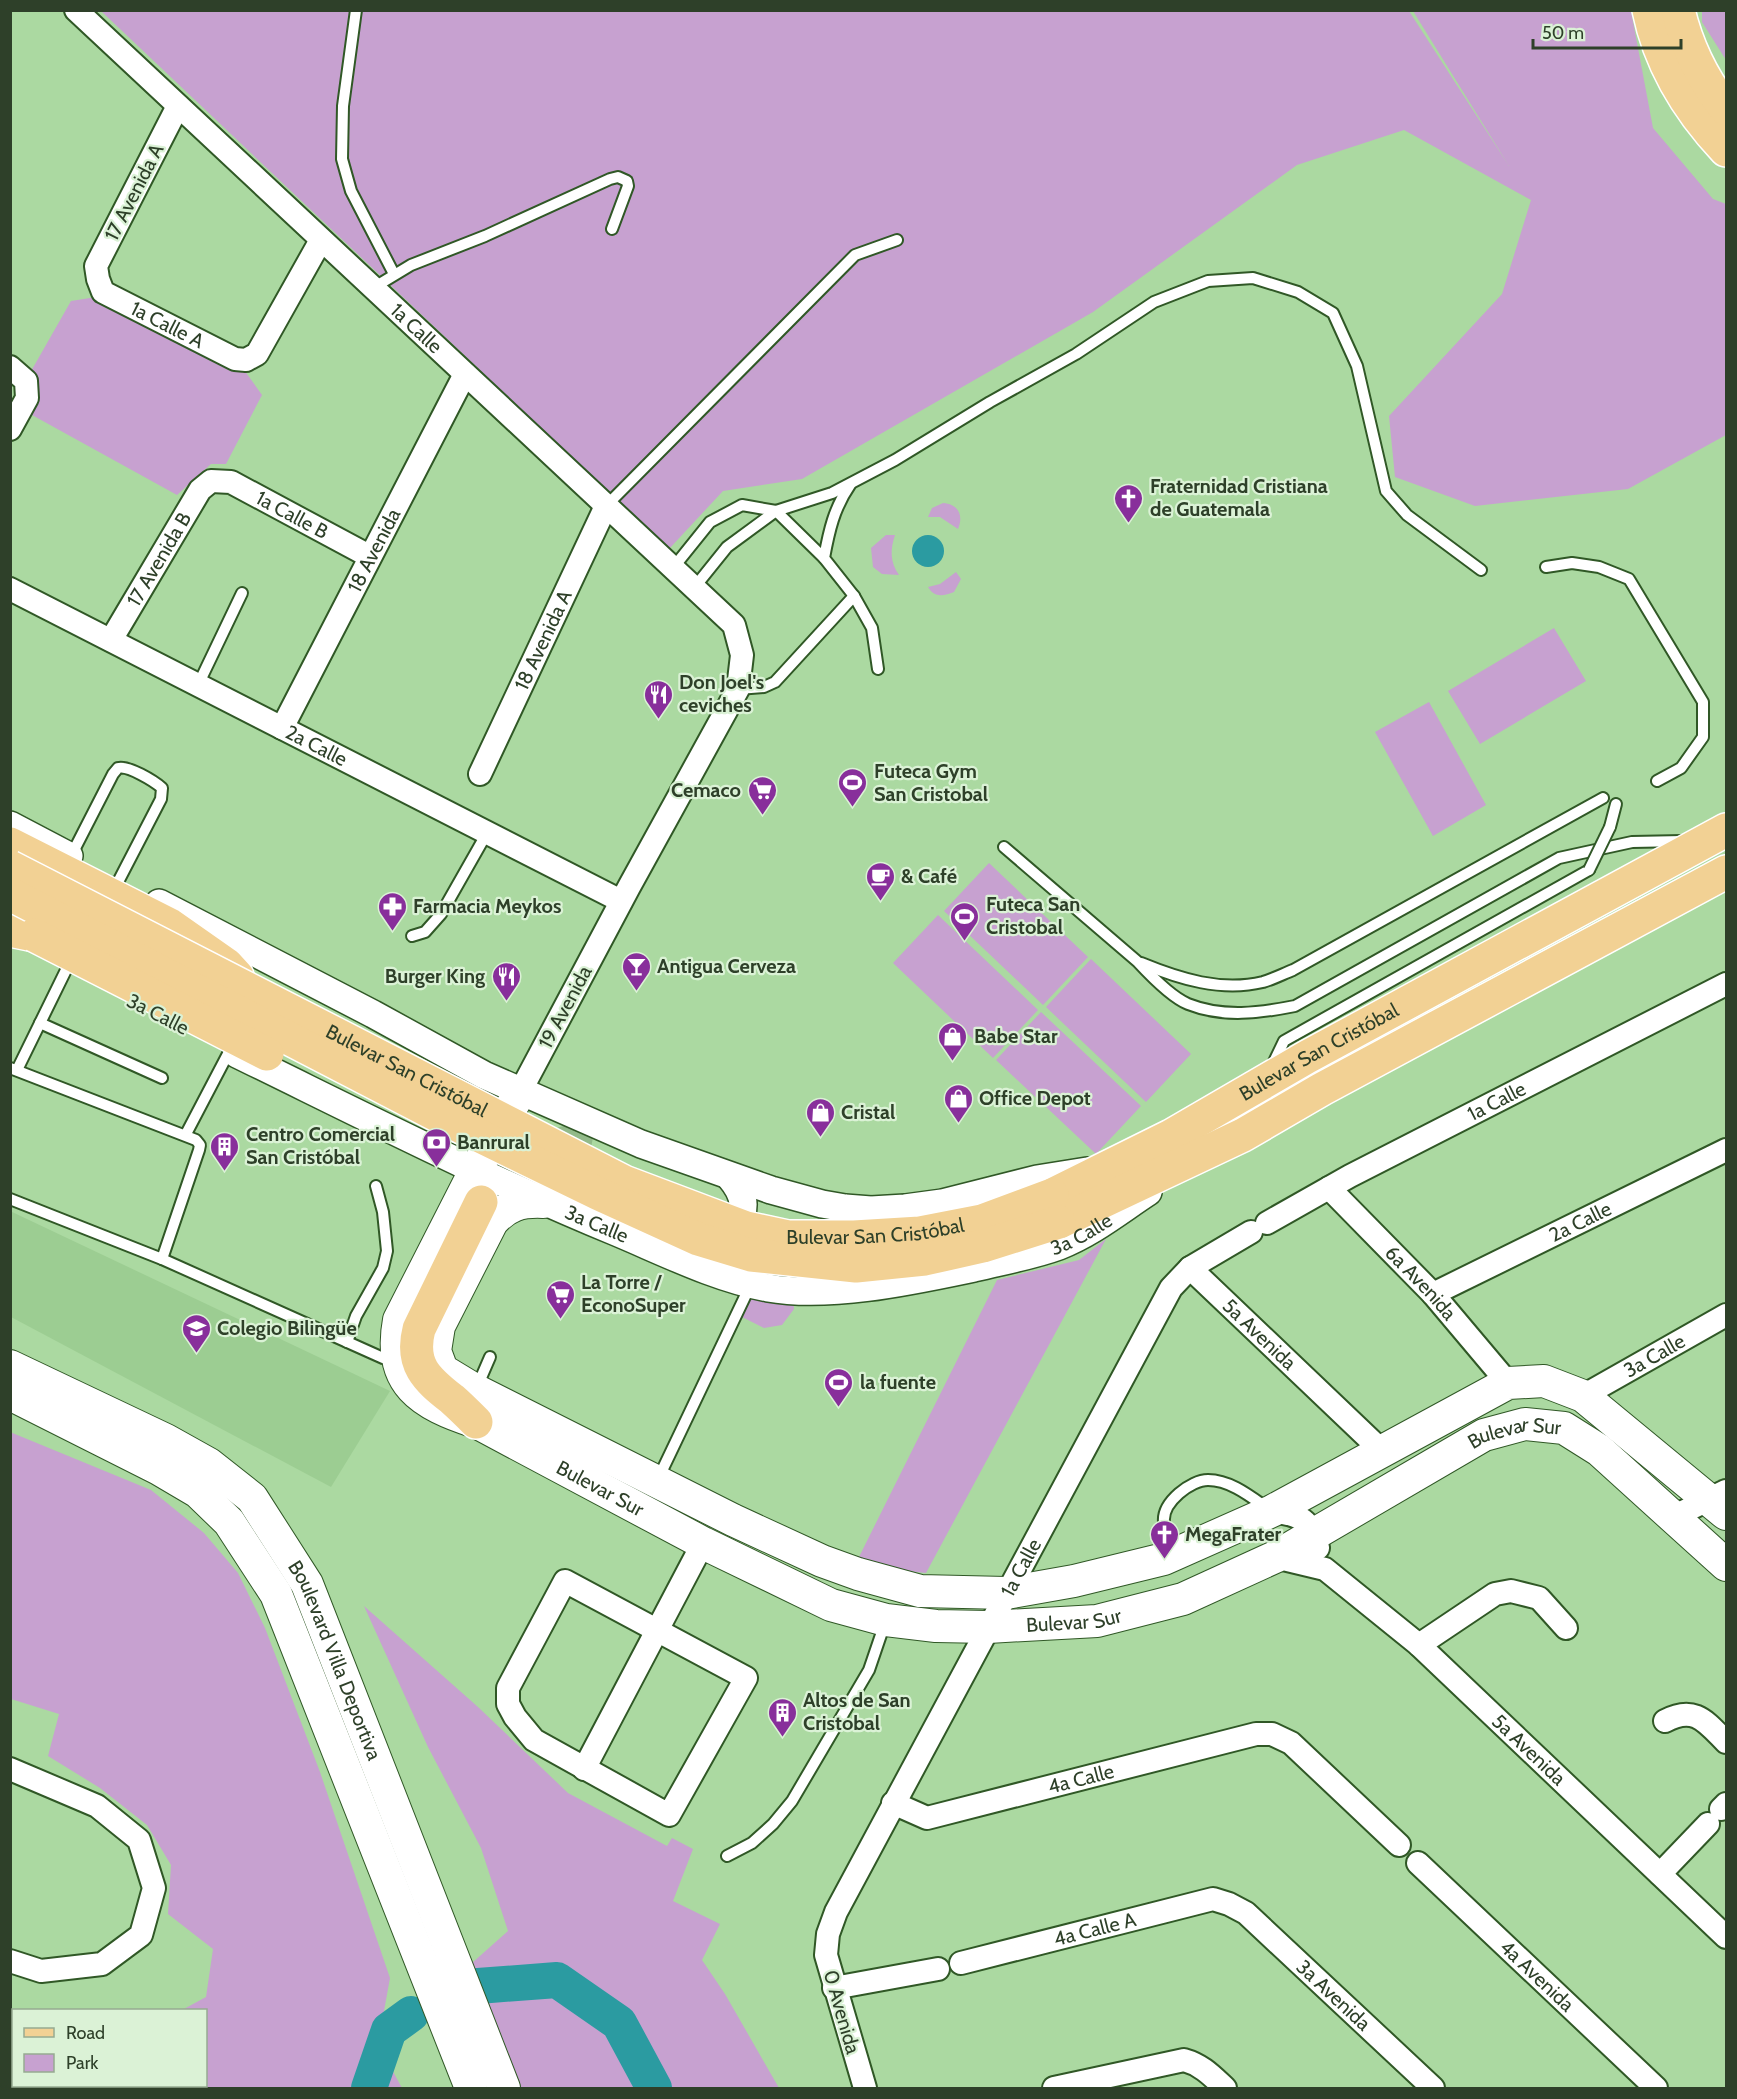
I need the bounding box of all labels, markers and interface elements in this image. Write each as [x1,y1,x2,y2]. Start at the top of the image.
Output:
scale bar [1533,12,1682,50]
text: 50 m [1542,22,1584,44]
street label: 17 Avenida A [99,139,169,244]
street label: 1a Calle A [127,296,209,354]
street label: 1a Calle [386,298,447,358]
place label: Fraternidad Cristiana de Guatemala [1150,474,1328,521]
church icon: Fraternidad Cristiana de Guatemala [1113,482,1145,524]
street label: 1a Calle B [252,486,332,544]
street label: 18 Avenida [342,504,406,596]
street label: 17 Avenida B [122,508,196,611]
street label: 18 Avenida A [509,586,577,694]
place label: Don Joel's ceviches [679,670,764,717]
restaurant icon: Don Joel's ceviches [642,678,674,720]
street label: 2a Calle [281,720,351,771]
place label: Futeca Gym San Cristobal [874,759,988,806]
sports icon: Futeca Gym San Cristobal [837,766,869,808]
supermarket icon: Cemaco [746,774,778,816]
place label: Cemaco [671,778,741,802]
cafe icon: & Café [864,860,896,902]
place label: & Café [901,864,957,888]
pharmacy icon: Farmacia Meykos [376,890,408,932]
place label: Futeca San Cristobal [986,892,1080,939]
place label: Farmacia Meykos [413,894,561,918]
sports icon: Futeca San Cristobal [949,900,981,942]
bar icon: Antigua Cerveza [620,950,652,992]
place label: Antigua Cerveza [657,954,796,978]
restaurant icon: Burger King [490,960,522,1002]
street label: 19 Avenida [533,961,597,1052]
place label: Burger King [385,964,485,988]
street label: 3a Calle [123,988,193,1040]
street label: Bulevar San Cristóbal [1235,998,1403,1106]
street label: Bulevar San Cristóbal [322,1019,492,1122]
shop icon: Babe Star [937,1020,969,1062]
place label: Babe Star [974,1024,1058,1048]
street label: 1a Calle [1463,1076,1530,1126]
shop icon: Office Depot [942,1082,974,1124]
place label: Office Depot [979,1086,1091,1110]
shop icon: Cristal [804,1096,836,1138]
place label: Cristal [841,1100,895,1124]
place label: Centro Comercial San Cristóbal [246,1122,395,1169]
bank icon: Banrural [420,1126,452,1168]
building icon: Centro Comercial San Cristóbal [209,1130,241,1172]
place label: Banrural [457,1130,530,1154]
street label: 2a Calle [1545,1196,1615,1247]
street label: 3a Calle [561,1200,632,1248]
street label: 3a Calle [1047,1208,1116,1260]
street label: Bulevar San Cristóbal [786,1213,966,1249]
street label: 6a Avenida [1380,1241,1462,1325]
place label: La Torre / EconoSuper [581,1270,686,1317]
supermarket icon: La Torre / EconoSuper [544,1278,576,1320]
street label: 5a Avenida [1218,1294,1302,1375]
school or university icon: Colegio Bilingüe [180,1312,212,1354]
place label: Colegio Bilingüe [217,1316,357,1340]
street label: 3a Calle [1620,1329,1689,1382]
sports icon: la fuente [823,1366,855,1408]
place label: la fuente [860,1370,936,1394]
street label: Bulevar Sur [1463,1412,1563,1454]
street label: Bulevar Sur [552,1455,649,1522]
church icon: MegaFrater [1148,1518,1180,1560]
place label: MegaFrater [1185,1522,1282,1546]
street label: 1a Calle [996,1535,1046,1601]
street label: Boulevard Villa Deportiva [283,1556,387,1764]
street label: Bulevar Sur [1025,1603,1124,1637]
place label: Altos de San Cristobal [803,1688,911,1735]
building icon: Altos de San Cristobal [766,1696,798,1738]
street label: 5a Avenida [1487,1709,1571,1790]
street label: 4a Calle [1045,1759,1116,1799]
street label: 4a Calle A [1051,1907,1139,1951]
street label: 4a Avenida [1495,1935,1580,2017]
street label: 3a Avenida [1292,1955,1376,2036]
street label: 0 Avenida [819,1967,866,2057]
legend [12,2009,207,2087]
text: Road [66,2022,105,2044]
text: Park [66,2052,99,2074]

